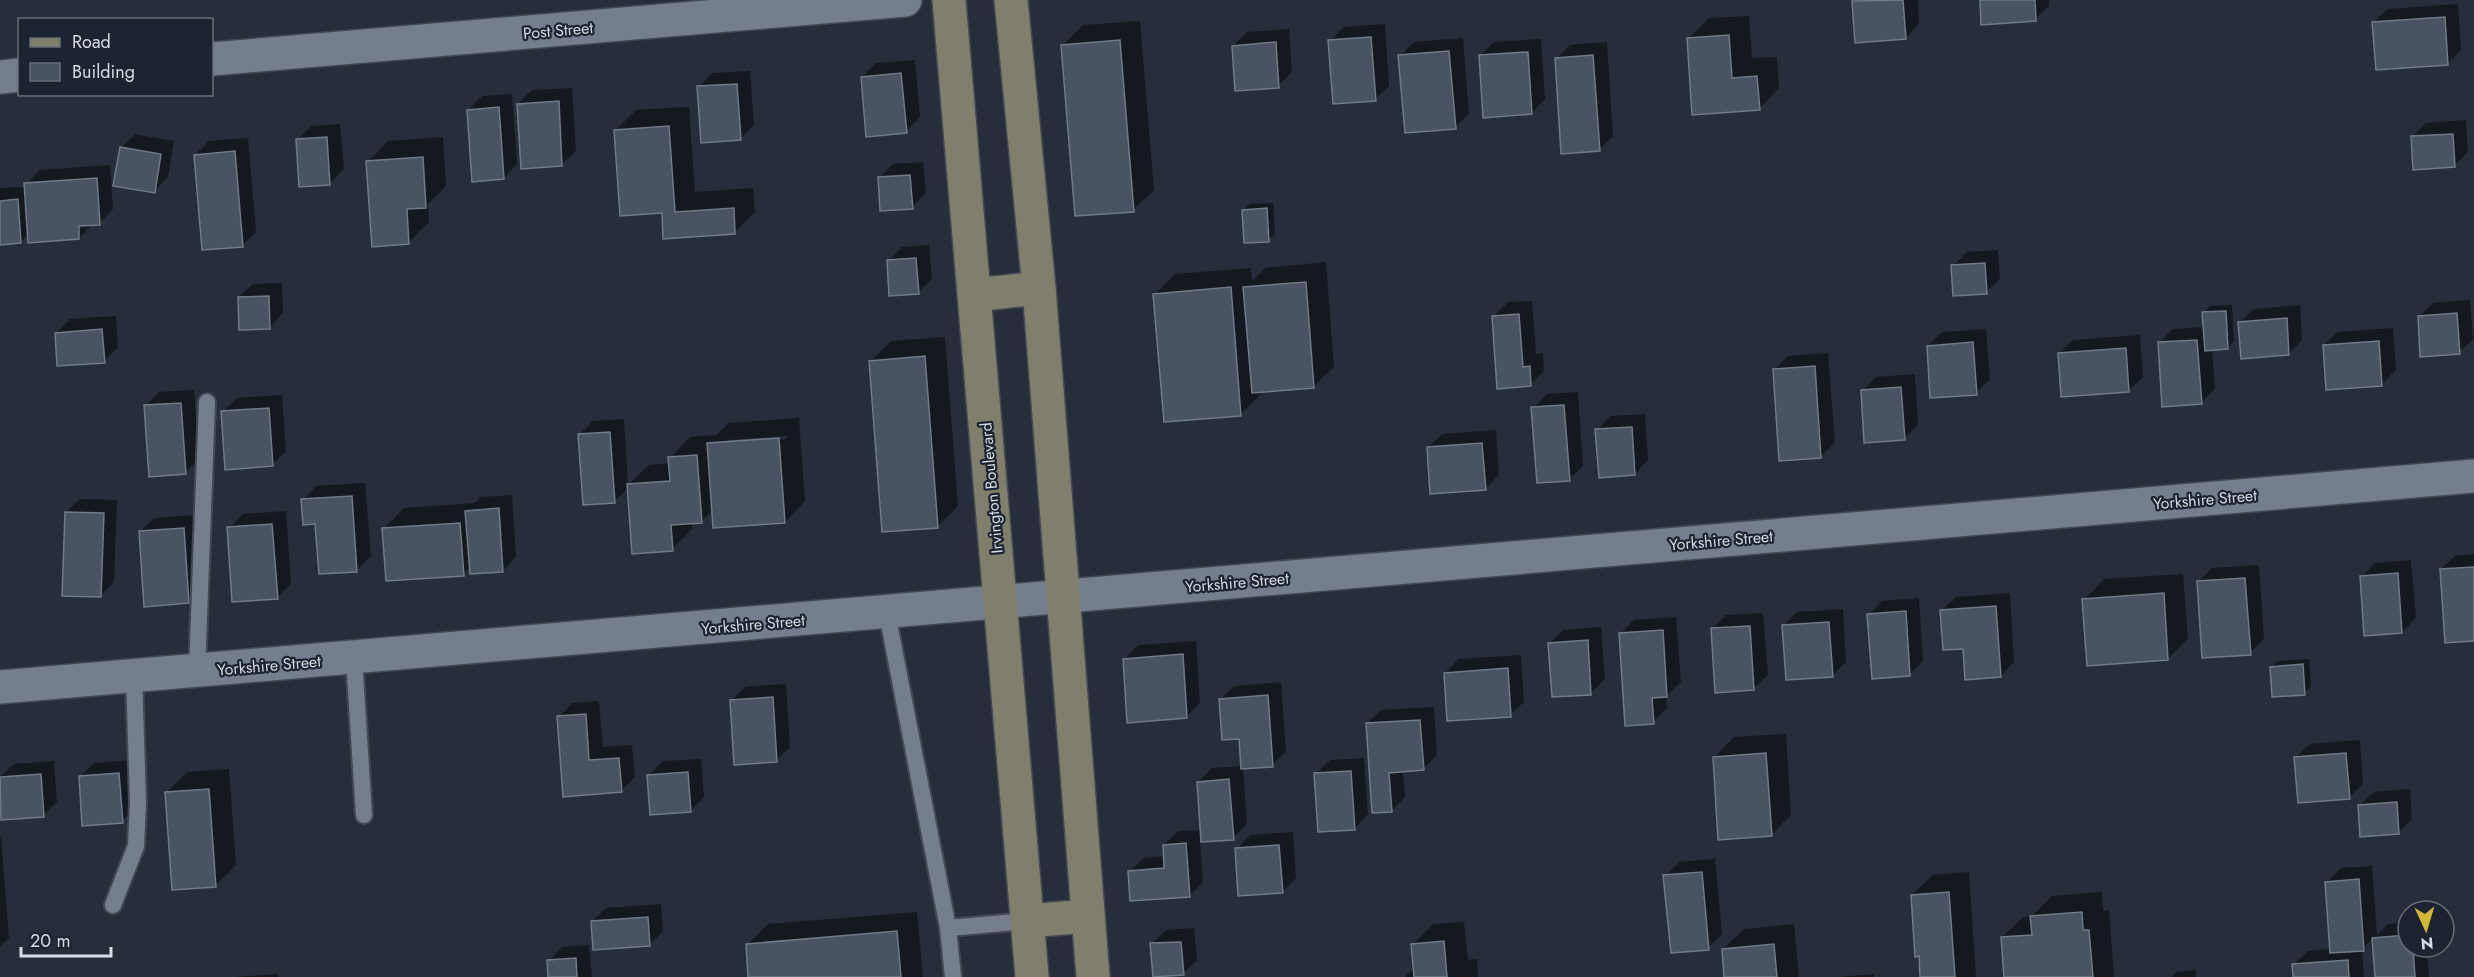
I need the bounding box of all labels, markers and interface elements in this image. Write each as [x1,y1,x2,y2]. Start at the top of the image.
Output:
street label: Post Street [522,16,594,45]
legend [18,18,213,96]
text: Road [72,29,111,55]
text: Building [72,59,135,85]
street label: Irvington Boulevard [974,421,1009,554]
street label: Yorkshire Street [2152,483,2258,515]
street label: Yorkshire Street [1668,524,1774,556]
street label: Yorkshire Street [1184,566,1290,598]
street label: Yorkshire Street [700,608,806,640]
street label: Yorkshire Street [216,649,322,681]
north arrow [2396,899,2456,959]
scale bar [21,920,111,958]
text: 20 m [30,928,70,954]
text: N [2420,932,2434,955]

